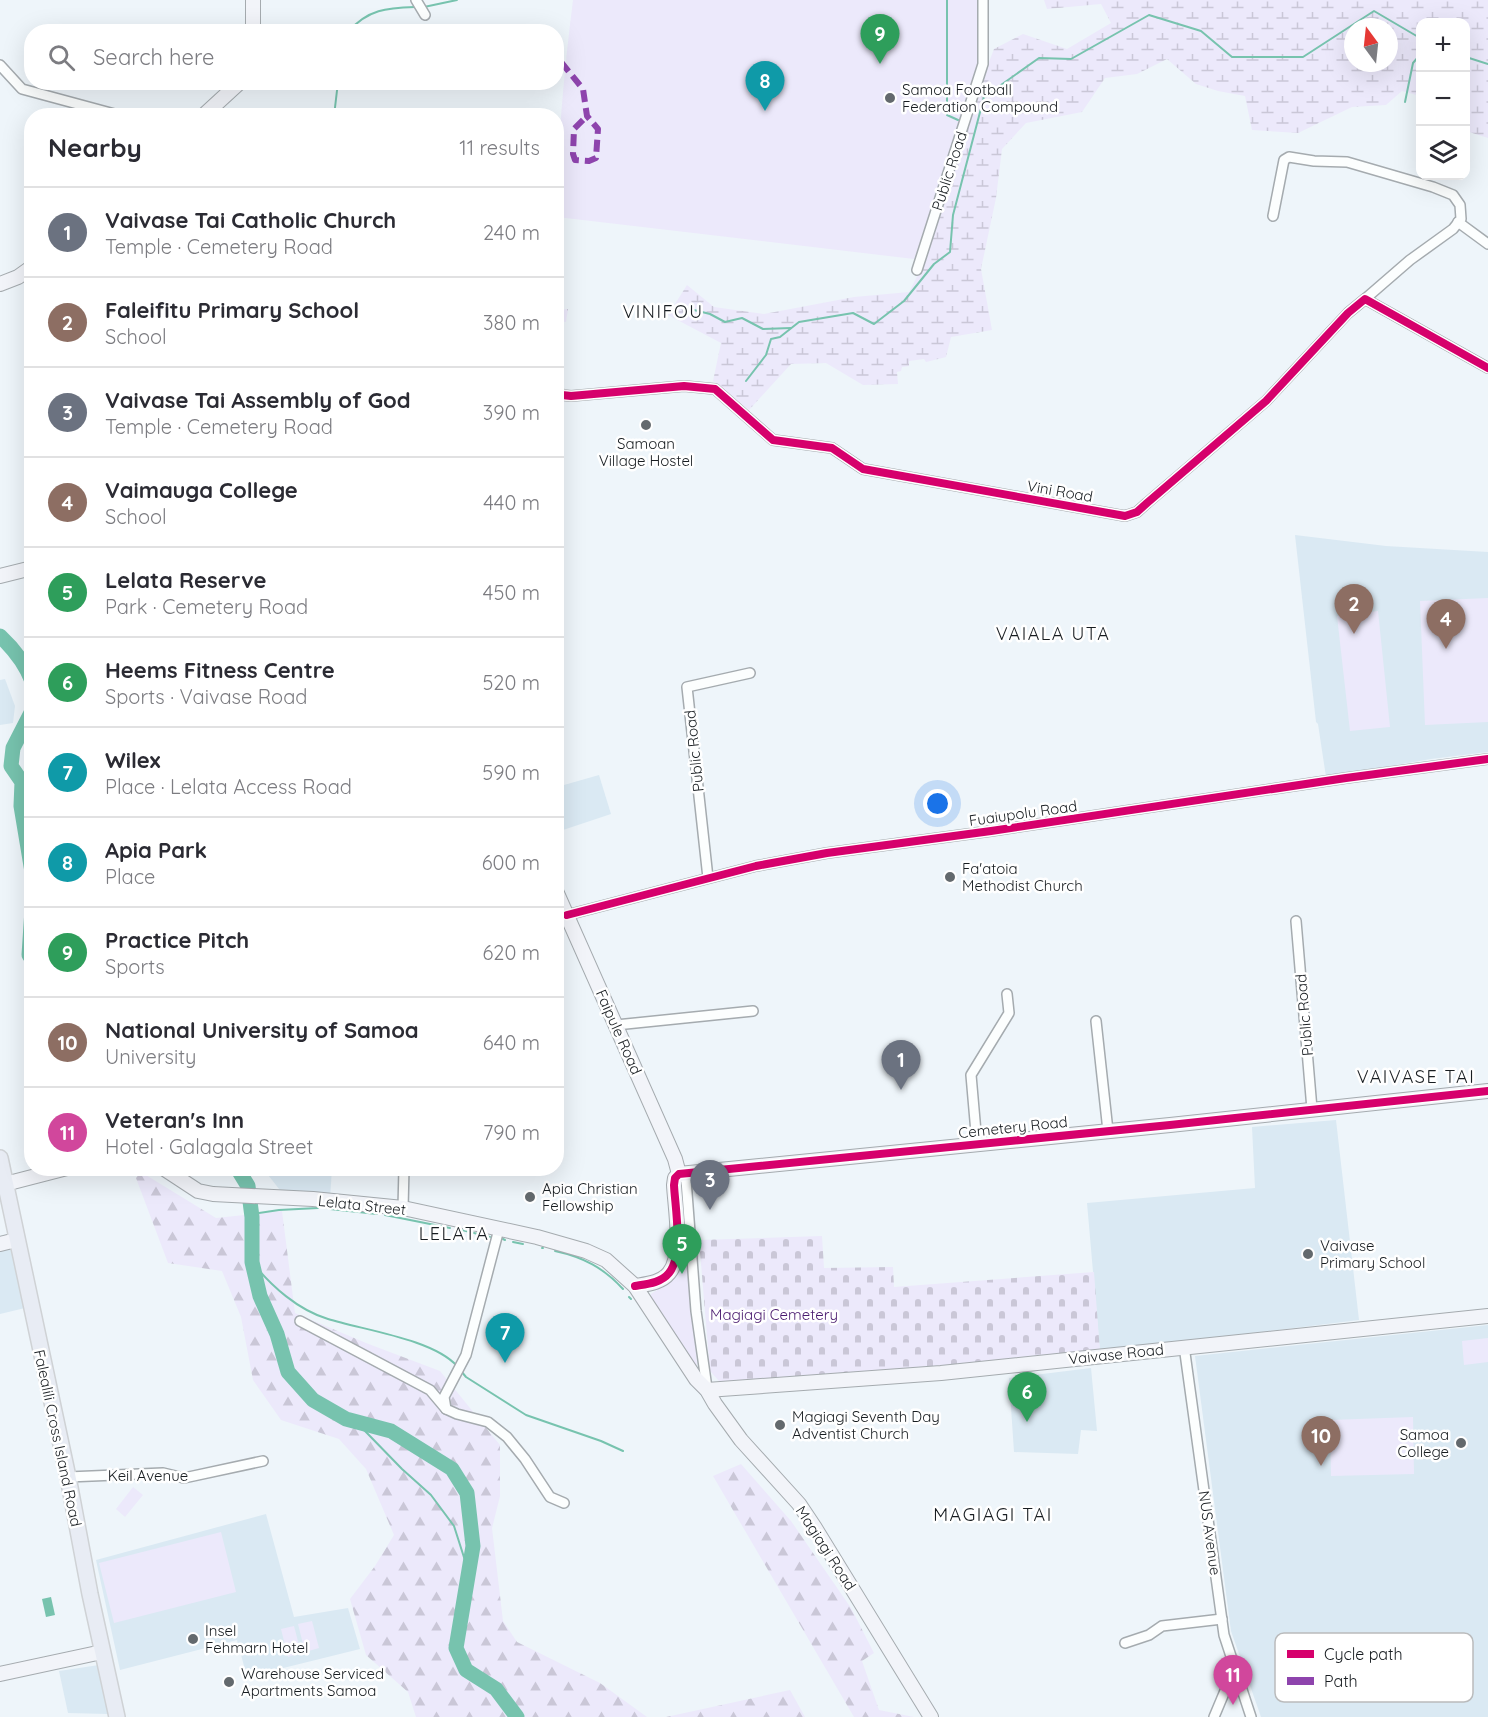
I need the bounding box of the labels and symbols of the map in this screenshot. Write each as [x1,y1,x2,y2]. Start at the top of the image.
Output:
pin: 9 [860,14,900,64]
north arrow [1344,18,1398,72]
pin: 8 [746,62,784,111]
place label: Samoa Football Federation Compound [902,80,1058,116]
marker: Samoa Football Federation Compound [883,91,897,105]
street label: Public Road [927,129,971,213]
district label: VINIFOU [622,300,704,323]
marker: Samoan Village Hostel [639,418,653,432]
place label: Samoan Village Hostel [599,434,693,470]
street label: Vini Road [1026,476,1094,506]
pin: 2 [1334,584,1374,634]
pin: 4 [1426,600,1466,649]
district label: VAIALA UTA [996,622,1110,645]
street label: Public Road [680,709,708,793]
your location [923,789,952,818]
street label: Fuaiupolu Road [968,796,1078,830]
place label: Fa'atoia Methodist Church [962,859,1083,895]
marker: Fa'atoia Methodist Church [943,870,957,884]
street label: Public Road [1291,973,1317,1057]
street label: Faipule Road [592,986,646,1078]
pin: 1 [882,1040,920,1090]
district label: VAIVASE TAI [1357,1065,1475,1088]
street label: Cemetery Road [958,1112,1068,1142]
pin: 3 [690,1160,730,1210]
place label: Apia Christian Fellowship [542,1179,638,1215]
marker: Apia Christian Fellowship [523,1190,537,1204]
street label: Lelata Street [317,1191,407,1219]
district label: LELATA [419,1222,489,1245]
pin: 5 [662,1224,702,1274]
place label: Vaivase Primary School [1320,1236,1425,1272]
marker: Vaivase Primary School [1301,1247,1315,1261]
park label: Magiagi Cemetery [710,1305,838,1324]
pin: 7 [486,1314,524,1363]
street label: Vaivase Road [1067,1340,1165,1368]
street label: Falealili Cross Island Road [30,1348,86,1528]
pin: 6 [1008,1372,1046,1422]
place label: Magiagi Seventh Day Adventist Church [792,1407,940,1443]
pin: 10 [1302,1416,1340,1466]
marker: Magiagi Seventh Day Adventist Church [773,1418,787,1432]
place label: Samoa College [1397,1425,1449,1461]
marker: Samoa College [1454,1436,1468,1450]
street label: Keil Avenue [108,1466,188,1485]
street label: NUS Avenue [1195,1489,1225,1577]
street label: Magiagi Road [792,1502,860,1594]
district label: MAGIAGI TAI [933,1503,1053,1526]
place label: Insel Fehmarn Hotel [205,1621,308,1657]
marker: Insel Fehmarn Hotel [186,1632,200,1646]
legend [1275,1633,1473,1702]
text: Cycle path [1324,1644,1403,1664]
pin: 11 [1214,1656,1252,1705]
place label: Warehouse Serviced Apartments Samoa [241,1664,384,1700]
text: Path [1324,1671,1358,1691]
marker: Warehouse Serviced Apartments Samoa [222,1675,236,1689]

